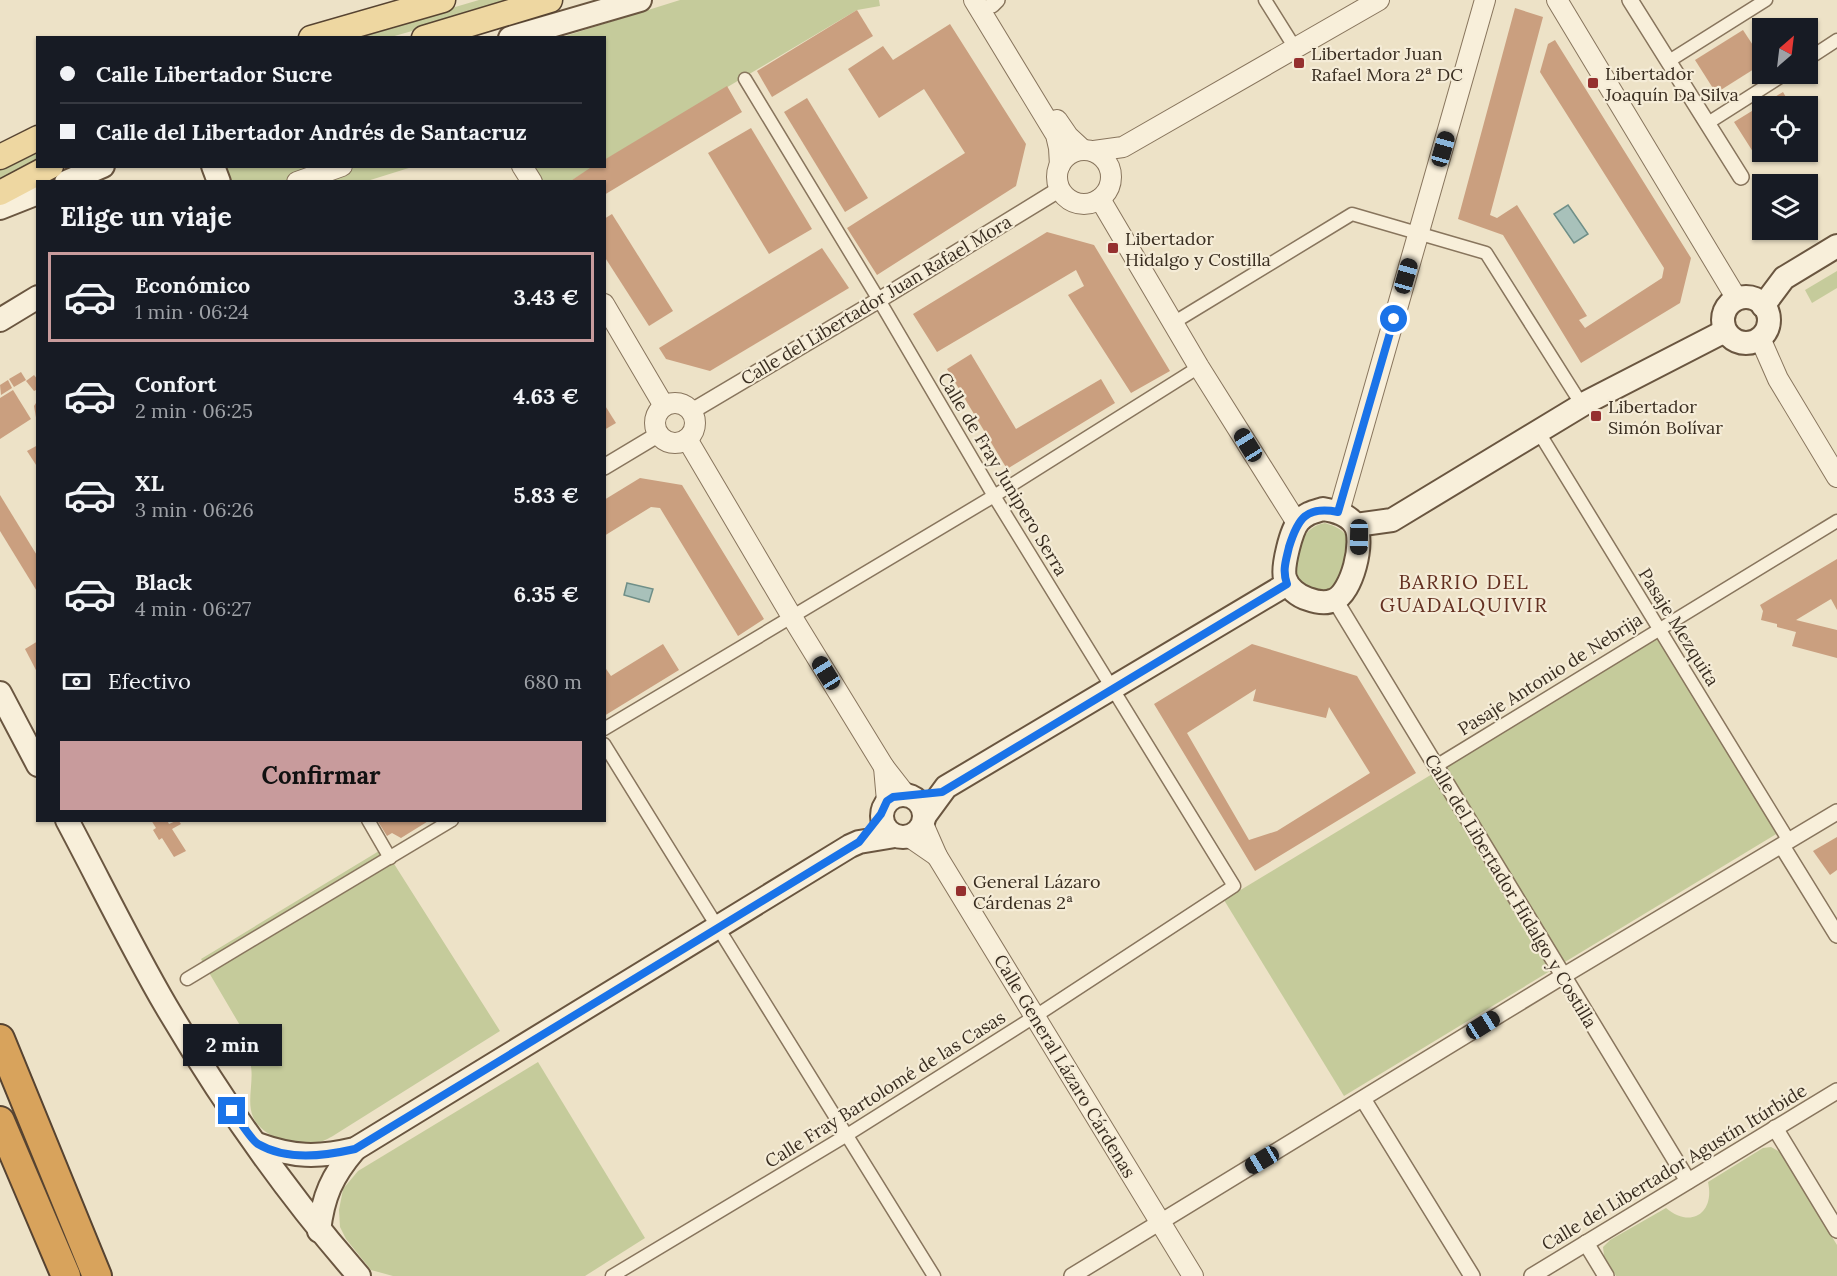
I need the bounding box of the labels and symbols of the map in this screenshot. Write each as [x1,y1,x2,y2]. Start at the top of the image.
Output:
north arrow [1752,18,1818,84]
place label: Libertador Juan Rafael Mora 2ª DC [1311,42,1463,86]
marker: Libertador Juan Rafael Mora 2ª DC [1292,56,1306,70]
place label: Libertador Joaquín Da Silva [1604,62,1739,106]
marker: Libertador Joaquín Da Silva [1586,76,1600,90]
car [1429,129,1457,169]
street label: Calle del Libertador Juan Rafael Mora [737,210,1015,390]
place label: Libertador Hidalgo y Costilla [1125,227,1271,271]
marker: Libertador Hidalgo y Costilla [1106,241,1120,255]
car [1392,256,1420,296]
route start [1380,305,1407,332]
street label: Calle de Fray Junipero Serra [933,368,1073,580]
place label: Libertador Simón Bolívar [1608,395,1723,439]
marker: Libertador Simón Bolívar [1589,409,1603,423]
car [1231,425,1265,465]
car [1350,519,1368,555]
street label: Pasaje Mezquita [1634,564,1724,690]
district label: BARRIO DEL GUADALQUIVIR [1380,569,1548,617]
street label: Pasaje Antonio de Nebrija [1453,608,1647,740]
car [809,653,843,693]
street label: Calle del Libertador Hidalgo y Costilla [1420,750,1602,1032]
place label: General Lázaro Cárdenas 2ª [973,870,1101,914]
marker: General Lázaro Cárdenas 2ª [954,884,968,898]
street label: Calle General Lázaro Cárdenas [989,950,1141,1182]
street label: Calle Fray Bartolomé de las Casas [761,1005,1009,1173]
car [1463,1008,1503,1042]
callout: 2 min [182,1024,282,1066]
street label: Calle del Libertador Agustín Itúrbide [1537,1078,1811,1255]
route end [218,1097,245,1124]
car [1242,1143,1282,1177]

